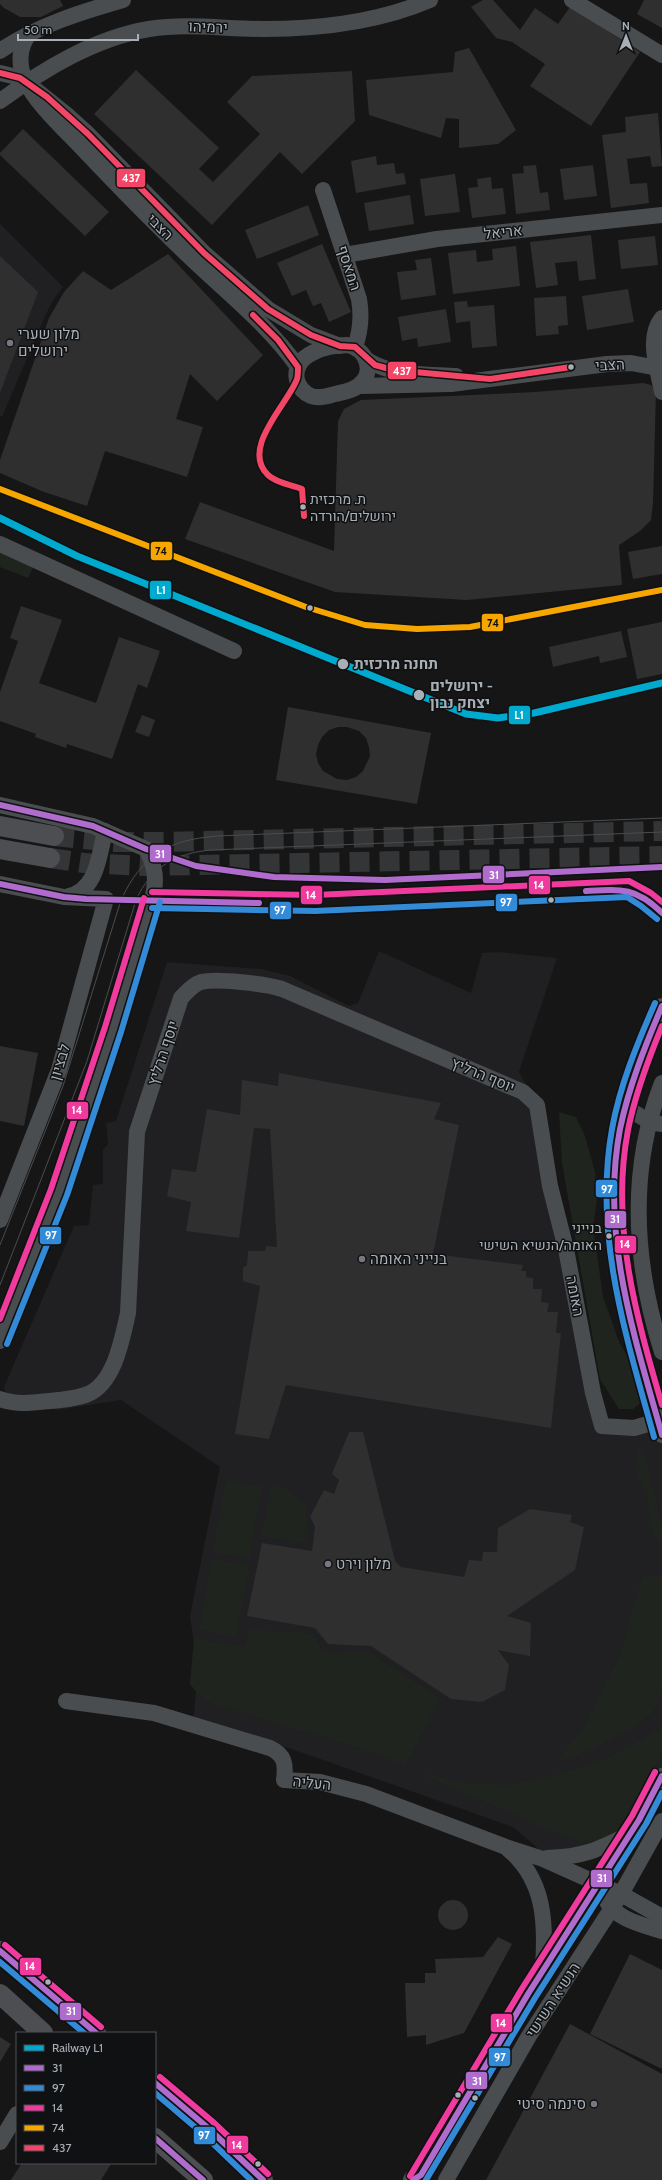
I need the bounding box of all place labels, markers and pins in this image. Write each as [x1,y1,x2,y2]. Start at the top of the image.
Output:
place label: מלון שערי ירושלים [18,325,80,360]
marker: מלון שערי ירושלים [5,338,15,348]
unlabelled marker [566,362,576,372]
place label: ת. מרכזית ירושלים/הורדה [310,490,396,525]
marker: ת. מרכזית ירושלים/הורדה [298,502,308,512]
unlabelled marker [305,603,315,613]
place label: תחנה מרכזית [354,655,438,673]
marker: תחנה מרכזית [336,657,350,671]
place label: ירושלים - יצחק נבון [430,677,493,712]
marker: ירושלים - יצחק נבון [412,688,426,702]
unlabelled marker [546,895,556,905]
place label: בנייני האומה/הנשיא השישי [479,1219,603,1254]
marker: בנייני האומה/הנשיא השישי [604,1231,614,1241]
place label: בנייני האומה [370,1250,447,1268]
marker: בנייני האומה [357,1254,367,1264]
place label: מלון וירט [336,1555,391,1573]
marker: מלון וירט [323,1559,333,1569]
unlabelled marker [43,1977,53,1987]
unlabelled marker [453,2090,463,2100]
unlabelled marker [470,2093,480,2103]
place label: סינמה סיטי [517,2095,586,2113]
marker: סינמה סיטי [589,2099,599,2109]
unlabelled marker [253,2159,263,2169]

